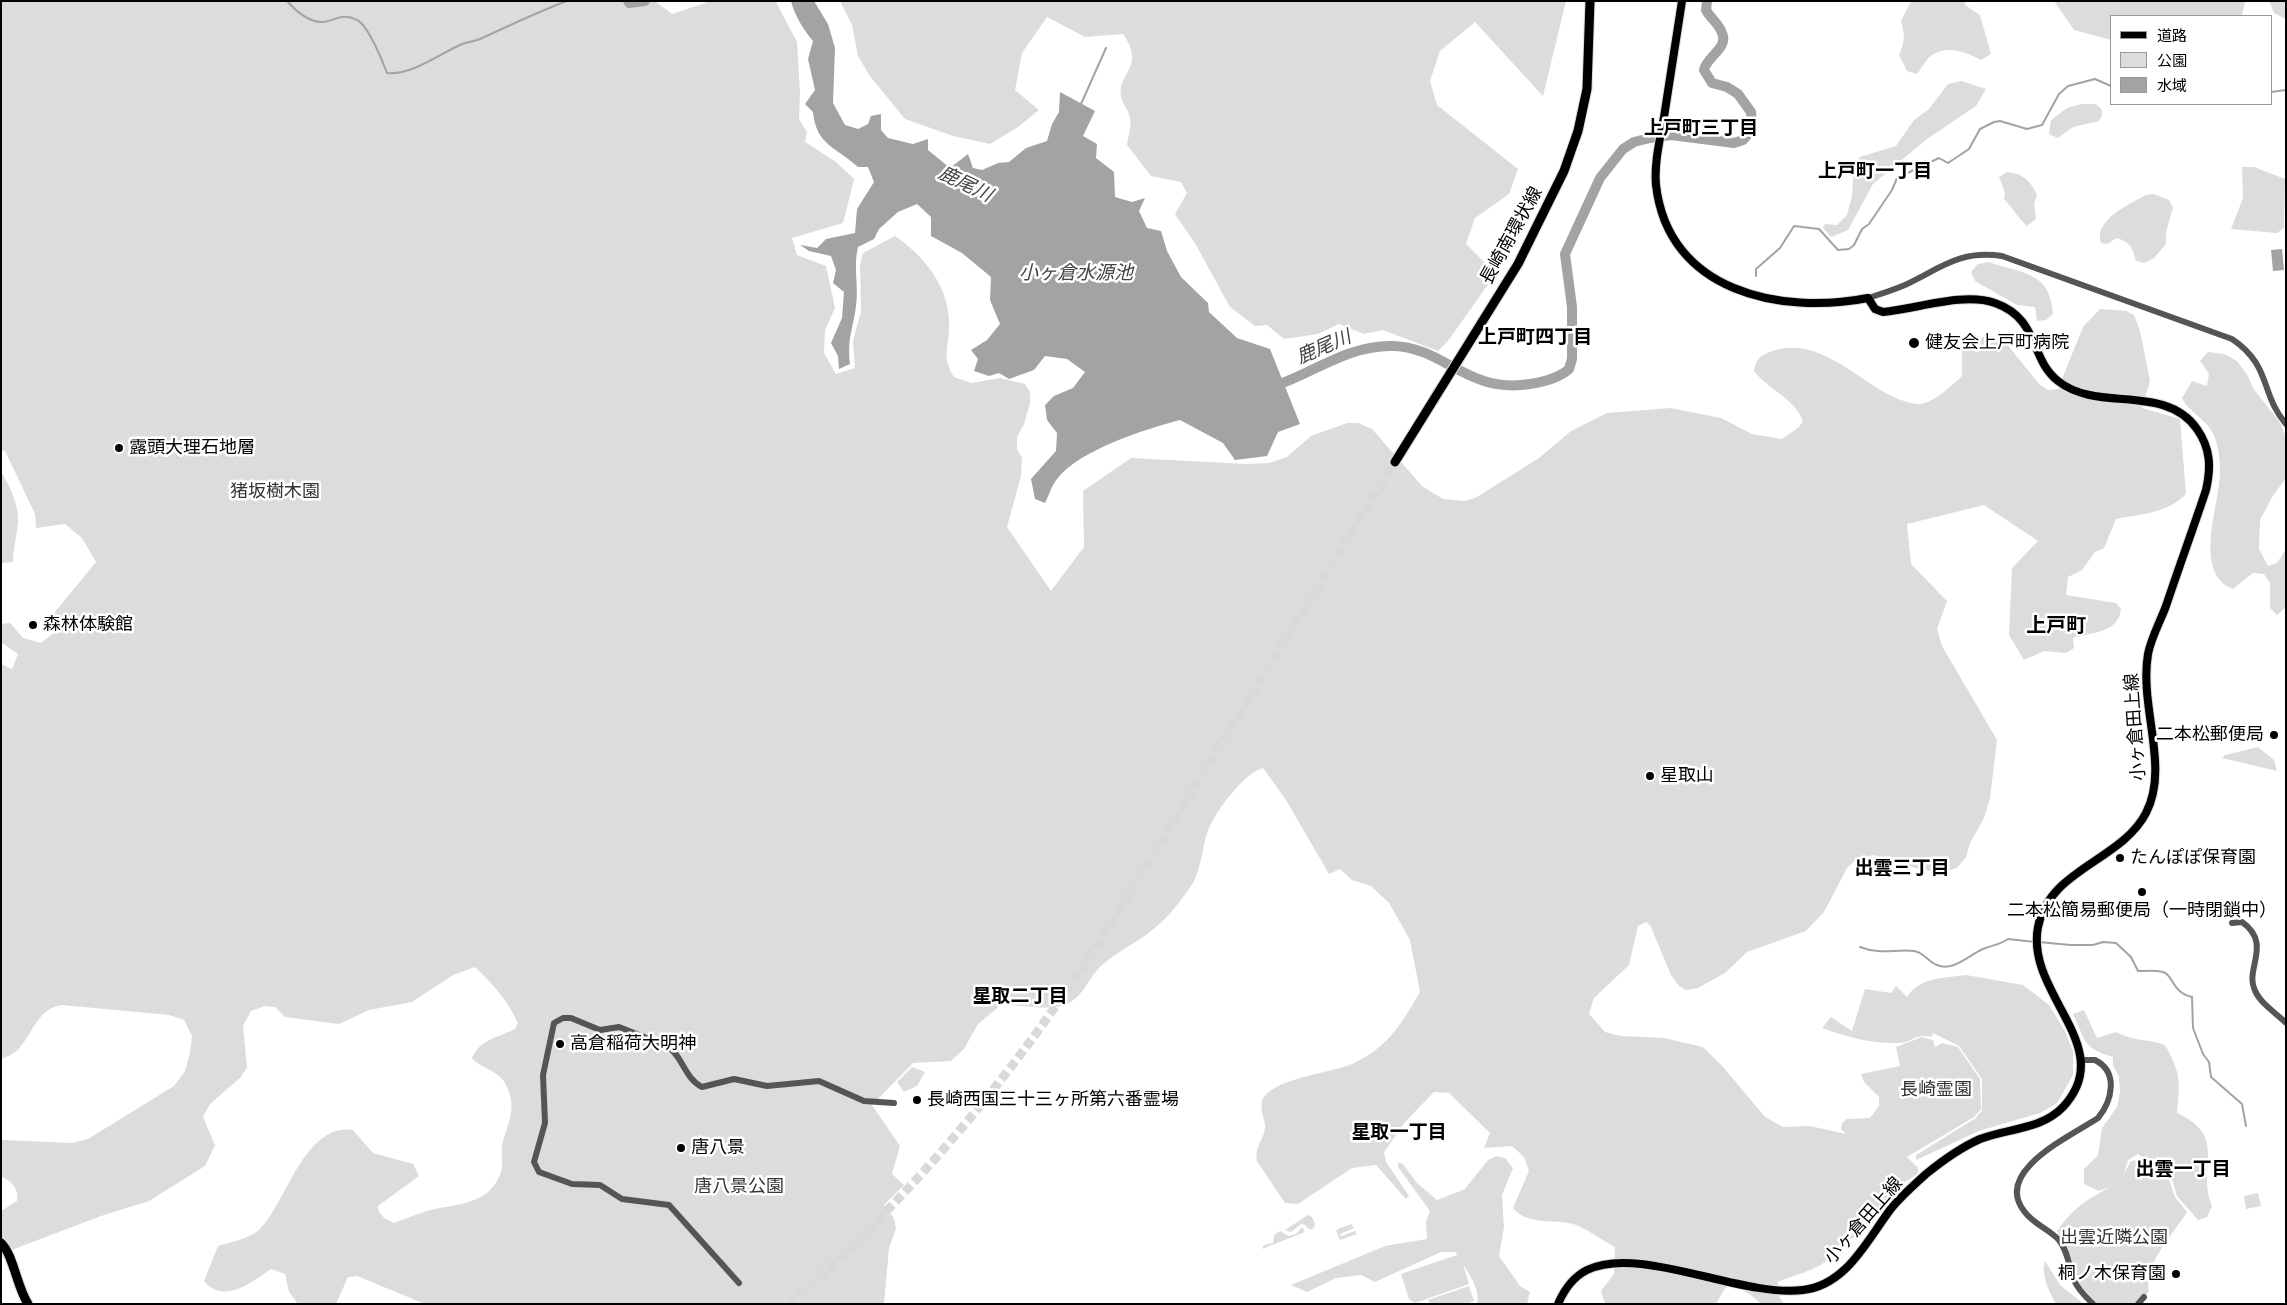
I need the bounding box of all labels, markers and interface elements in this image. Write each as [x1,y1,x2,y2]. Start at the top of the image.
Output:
legend [2110,15,2272,105]
text: 道路 [2157,27,2187,45]
text: 公園 [2157,52,2187,70]
text: 水域 [2157,77,2187,95]
district label: 上戸町三丁目 [1644,118,1758,140]
district label: 上戸町一丁目 [1818,161,1932,183]
water label: 鹿尾川 [934,162,996,208]
street label: 長崎南環状線 [1476,184,1548,288]
water label: 小ヶ倉水源池 [1019,263,1133,285]
water label: 鹿尾川 [1293,326,1355,370]
district label: 上戸町四丁目 [1478,327,1592,349]
place label: 健友会上戸町病院 [1925,332,2069,354]
marker: 健友会上戸町病院 [1907,336,1921,350]
place label: 露頭大理石地層 [129,437,255,459]
marker: 露頭大理石地層 [113,442,125,454]
park label: 猪坂樹木園 [230,481,320,503]
place label: 森林体験館 [43,614,133,636]
district label: 上戸町 [2026,615,2086,639]
marker: 森林体験館 [27,619,39,631]
street label: 小ヶ倉田上線 [2121,672,2151,782]
place label: 二本松郵便局 [2156,724,2264,746]
marker: 二本松郵便局 [2268,729,2280,741]
place label: 星取山 [1660,765,1714,787]
marker: 星取山 [1644,770,1656,782]
place label: たんぽぽ保育園 [2130,847,2256,869]
marker: たんぽぽ保育園 [2114,852,2126,864]
district label: 出雲三丁目 [1855,858,1949,880]
marker: 二本松簡易郵便局（一時閉鎖中） [2136,886,2148,898]
place label: 二本松簡易郵便局（一時閉鎖中） [2007,900,2277,922]
district label: 星取二丁目 [973,986,1067,1008]
place label: 高倉稲荷大明神 [570,1033,696,1055]
marker: 高倉稲荷大明神 [554,1038,566,1050]
park label: 長崎霊園 [1900,1079,1972,1101]
place label: 長崎西国三十三ヶ所第六番霊場 [927,1089,1179,1111]
marker: 長崎西国三十三ヶ所第六番霊場 [911,1094,923,1106]
district label: 星取一丁目 [1352,1122,1446,1144]
place label: 唐八景 [691,1137,745,1159]
marker: 唐八景 [675,1142,687,1154]
district label: 出雲一丁目 [2136,1159,2230,1181]
street label: 小ヶ倉田上線 [1820,1173,1908,1269]
park label: 唐八景公園 [694,1176,784,1198]
park label: 出雲近隣公園 [2060,1227,2168,1249]
place label: 桐ノ木保育園 [2058,1263,2166,1285]
marker: 桐ノ木保育園 [2170,1268,2182,1280]

